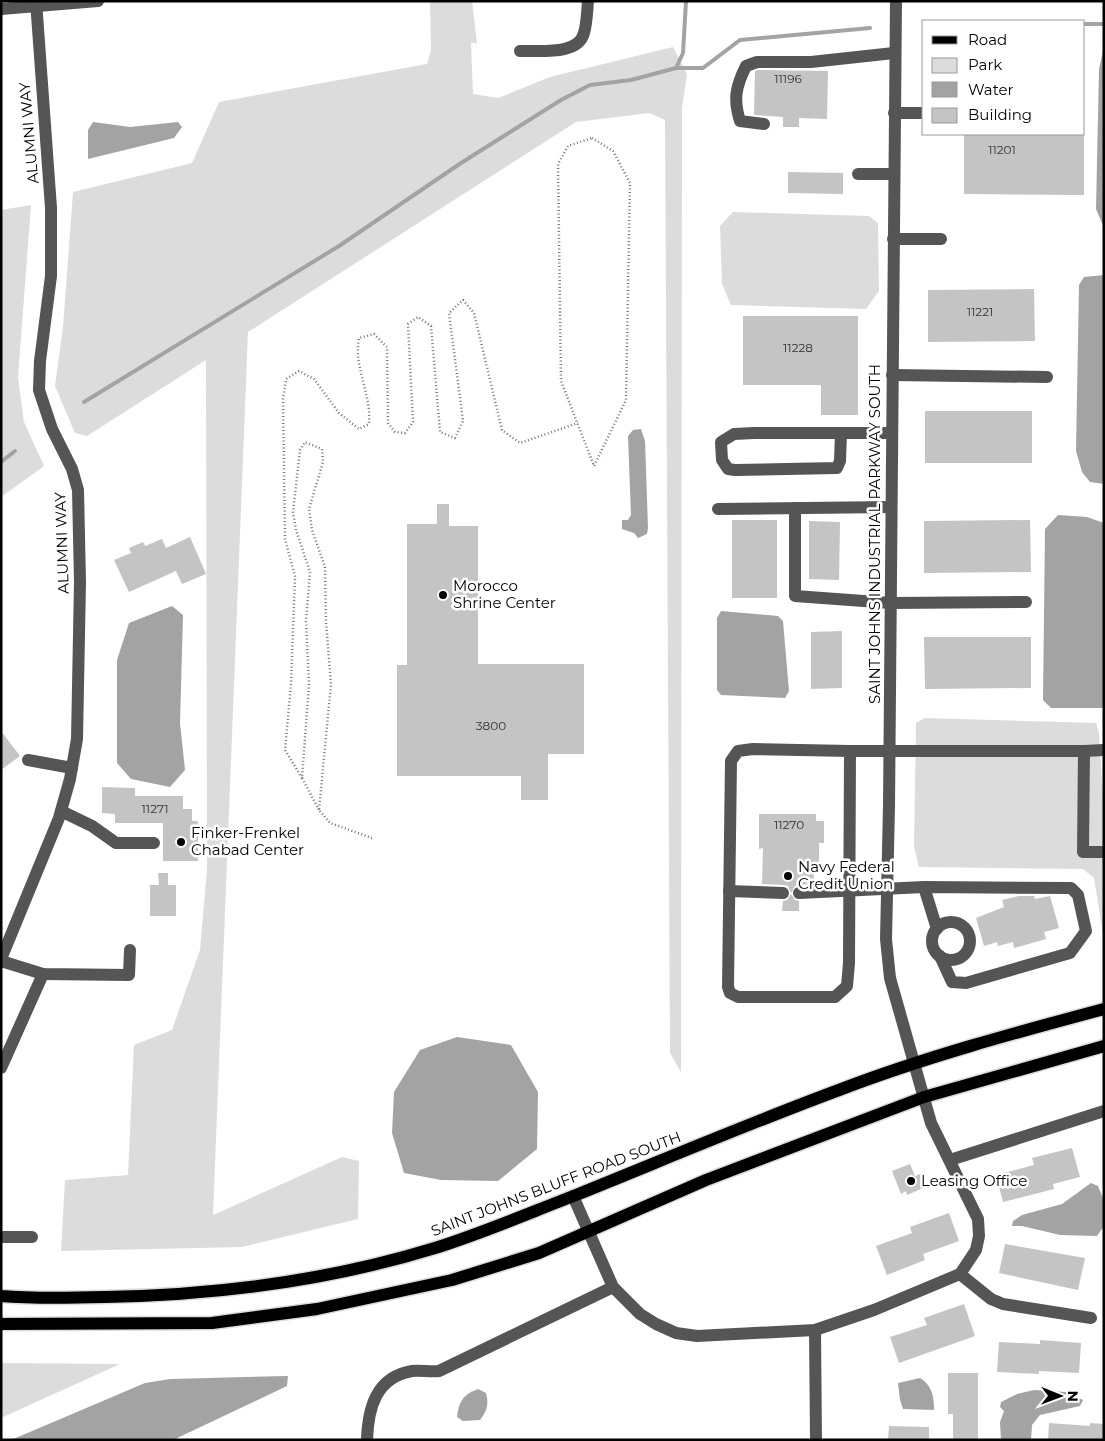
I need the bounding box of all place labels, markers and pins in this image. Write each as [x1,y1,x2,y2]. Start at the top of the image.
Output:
place label: Morocco Shrine Center [453,576,556,612]
marker: Morocco Shrine Center [437,589,449,601]
place label: Finker-Frenkel Chabad Center [191,823,304,859]
marker: Finker-Frenkel Chabad Center [175,836,187,848]
place label: Navy Federal Credit Union [798,857,895,893]
marker: Navy Federal Credit Union [782,870,794,882]
place label: Leasing Office [921,1171,1027,1190]
marker: Leasing Office [905,1175,917,1187]

